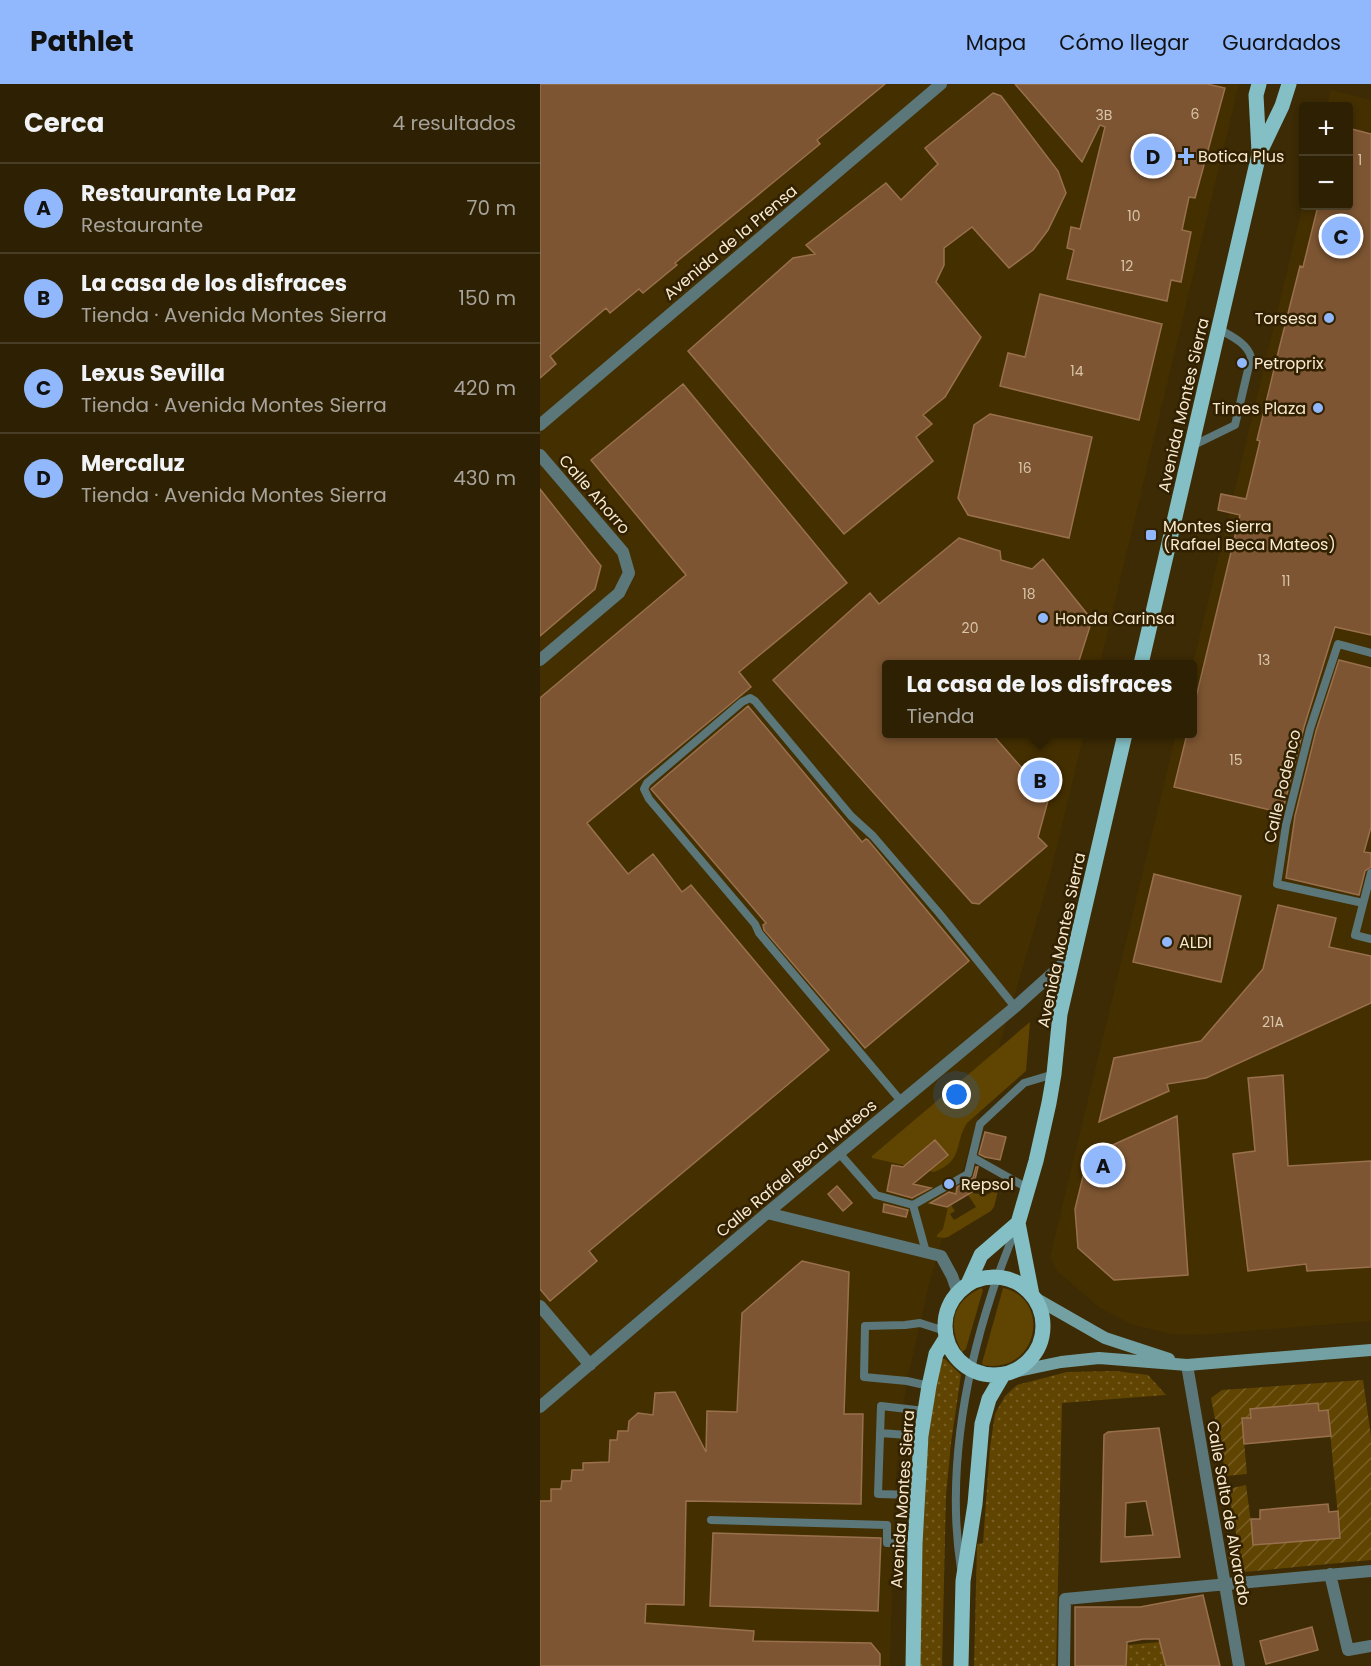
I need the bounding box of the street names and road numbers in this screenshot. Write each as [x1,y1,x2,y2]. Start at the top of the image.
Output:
street label: Avenida de la Prensa [658,179,802,305]
street label: Avenida Montes Sierra [1152,316,1215,495]
street label: Calle Ahorro [554,450,636,539]
street label: Calle Podenco [1258,727,1307,845]
street label: Avenida Montes Sierra [1032,850,1091,1030]
street label: Calle Rafael Beca Mateos [711,1094,882,1243]
street label: Avenida Montes Sierra [885,1409,920,1589]
street label: Calle Salto de Alvarado [1201,1419,1256,1607]

